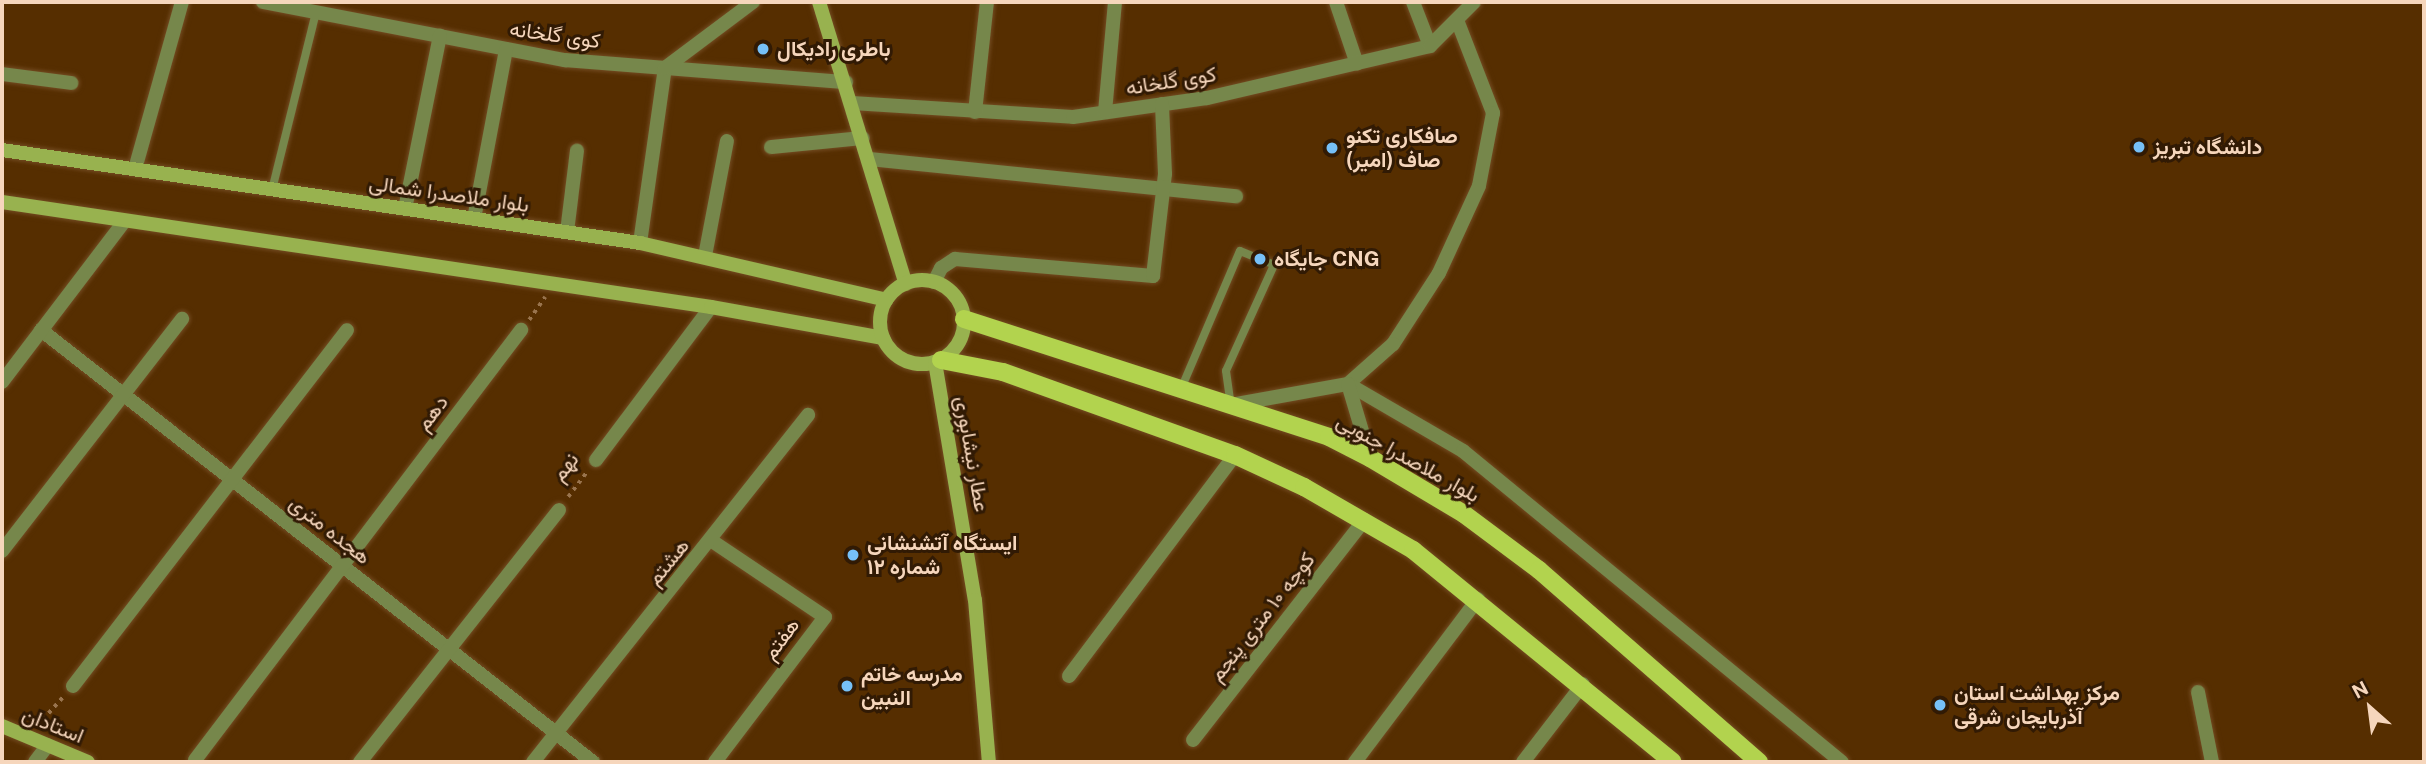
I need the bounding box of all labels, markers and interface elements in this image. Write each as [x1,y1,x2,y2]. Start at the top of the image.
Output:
street label: کوی گلخانه [508,16,602,54]
place label: باطری رادیکال [777,36,891,62]
marker: باطری رادیکال [755,41,771,57]
street label: کوی گلخانه [1124,61,1218,101]
place label: صافکاری تکنو صاف (امیر) [1346,123,1458,173]
place label: دانشگاه تبریز [2153,134,2262,160]
marker: دانشگاه تبریز [2131,139,2147,155]
marker: صافکاری تکنو صاف (امیر) [1324,140,1340,156]
street label: بلوار ملاصدرا شمالی [367,170,531,218]
place label: جایگاه CNG [1274,246,1380,272]
marker: جایگاه CNG [1252,251,1268,267]
street label: دهم [411,390,453,436]
street label: عطار نیشابوری [949,394,995,514]
street label: بلوار ملاصدرا جنوبی [1332,408,1484,508]
street label: نهم [546,448,584,486]
street label: هجده متری [284,490,376,570]
place label: ایستگاه آتشنشانی شماره ۱۲ [867,530,1017,580]
street label: هشتم [641,533,695,591]
marker: ایستگاه آتشنشانی شماره ۱۲ [845,547,861,563]
street label: کوچه ۱۰ متری پنجم [1204,547,1320,687]
street label: هفتم [757,613,805,665]
place label: مدرسه خاتم النبین [861,661,963,711]
north arrow [2335,673,2405,743]
text: N [2348,676,2372,703]
marker: مدرسه خاتم النبین [839,678,855,694]
place label: مرکز بهداشت استان آذربایجان شرقی [1954,680,2120,730]
marker: مرکز بهداشت استان آذربایجان شرقی [1932,697,1948,713]
street label: استادان [19,701,87,749]

